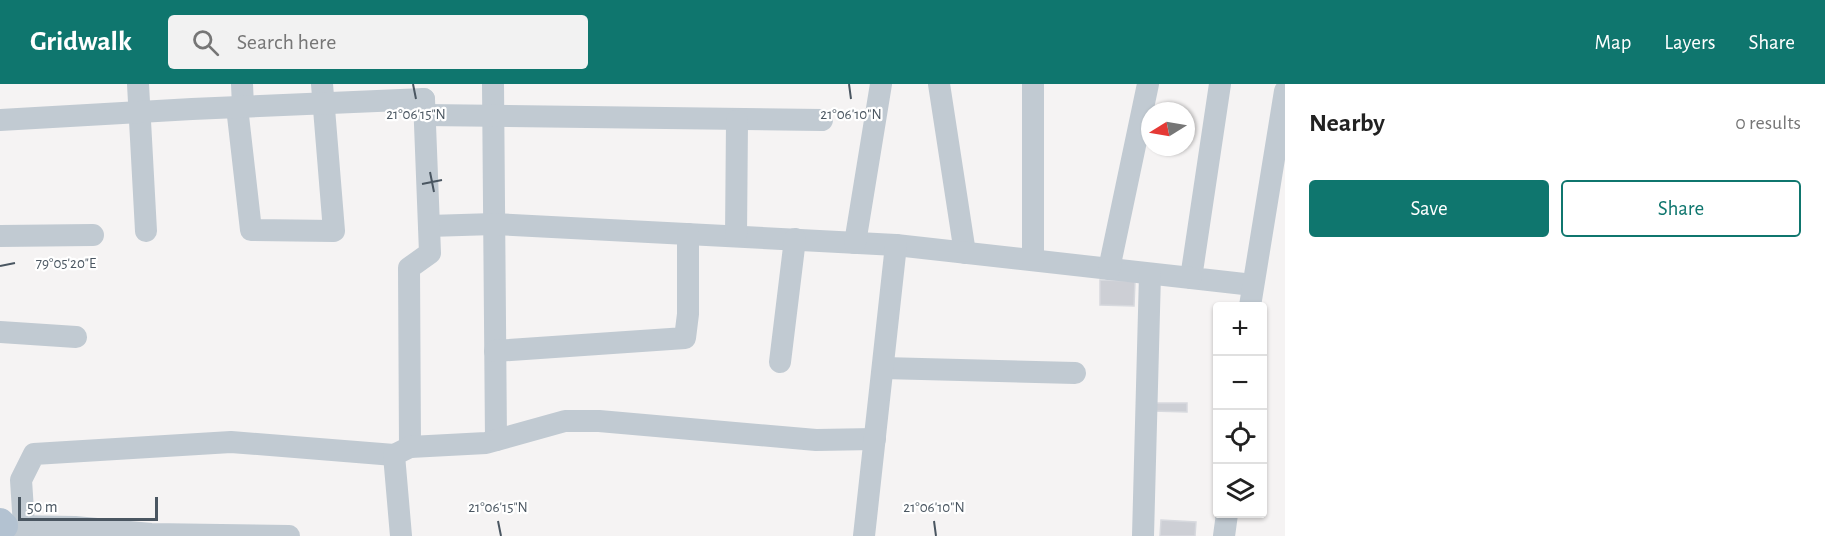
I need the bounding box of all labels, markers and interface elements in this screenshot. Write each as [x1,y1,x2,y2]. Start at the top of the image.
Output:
search box [168,15,588,69]
icon: search [189,26,222,59]
text: Gridwalk [30,28,132,56]
text: Search here [237,31,336,53]
text: Map [1595,32,1631,53]
text: Layers [1664,32,1715,53]
text: Share [1748,32,1795,53]
north arrow [1141,102,1195,156]
text: 21°06'15"N [386,107,446,122]
text: 21°06'10"N [820,107,882,122]
text: Nearby [1309,110,1385,136]
text: 0 results [1735,113,1801,133]
button: Save [1309,180,1549,237]
button: Share [1561,180,1801,237]
text: 79°05'20"E [36,256,96,271]
map controls [1213,302,1267,518]
button: + [1213,302,1267,356]
button: − [1213,356,1267,410]
button: locate [1213,410,1267,464]
button: layers [1213,464,1267,518]
scale bar [18,494,158,522]
text: 50 m [27,499,58,515]
text: 21°06'15"N [468,500,528,515]
text: 21°06'10"N [903,500,965,515]

